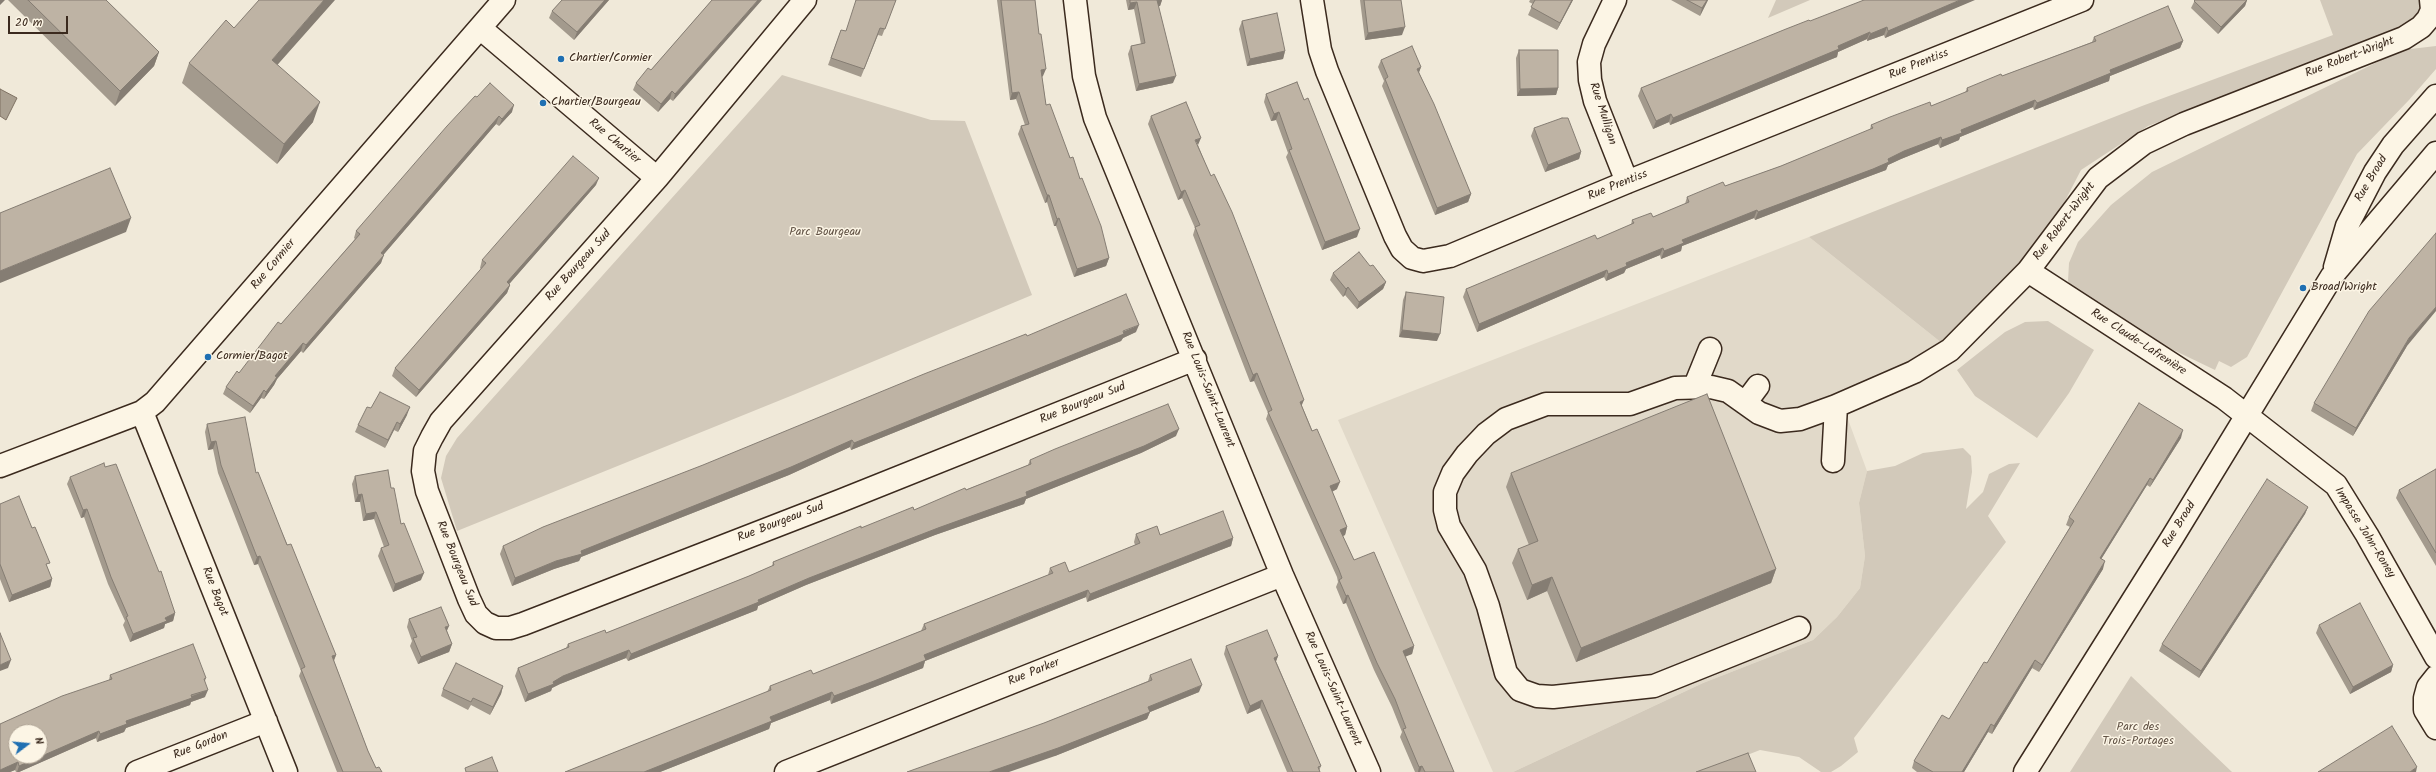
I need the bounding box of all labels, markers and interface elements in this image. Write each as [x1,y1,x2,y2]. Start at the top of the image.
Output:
scale bar [10,8,70,34]
text: 20 m [15,13,42,32]
street label: Rue Robert-Wright [2303,34,2397,82]
street label: Rue Prentiss [1887,47,1951,83]
place label: Chartier/Cormier [569,52,652,66]
marker: Chartier/Cormier [556,54,566,64]
street label: Rue Mulligan [1585,81,1619,147]
place label: Chartier/Bourgeau [551,96,641,110]
marker: Chartier/Bourgeau [538,98,548,108]
street label: Rue Chartier [585,116,643,168]
street label: Rue Broad [2353,153,2391,205]
street label: Rue Prentiss [1586,168,1650,204]
street label: Rue Robert-Wright [2031,180,2099,264]
park label: Parc Bourgeau [789,226,861,240]
street label: Rue Bourgeau Sud [543,227,615,305]
street label: Rue Cormier [249,237,299,293]
place label: Broad/Wright [2311,281,2377,295]
marker: Broad/Wright [2298,283,2308,293]
street label: Rue Claude-Lafrenière [2087,307,2189,379]
street label: Rue Louis-Saint-Laurent [1177,330,1237,450]
place label: Cormier/Bagot [216,350,288,364]
marker: Cormier/Bagot [203,352,213,362]
street label: Rue Bourgeau Sud [1038,380,1128,428]
street label: Impasse John-Roney [2330,485,2398,581]
street label: Rue Broad [2160,499,2200,551]
street label: Rue Bourgeau Sud [736,500,826,546]
street label: Rue Bourgeau Sud [432,519,480,609]
street label: Rue Bagot [198,565,230,619]
street label: Rue Louis-Saint-Laurent [1300,629,1364,749]
street label: Rue Parker [1006,656,1062,690]
park label: Parc des Trois-Portages [2102,721,2174,749]
north arrow [8,724,48,764]
street label: Rue Gordon [172,729,230,763]
text: N [29,735,48,747]

